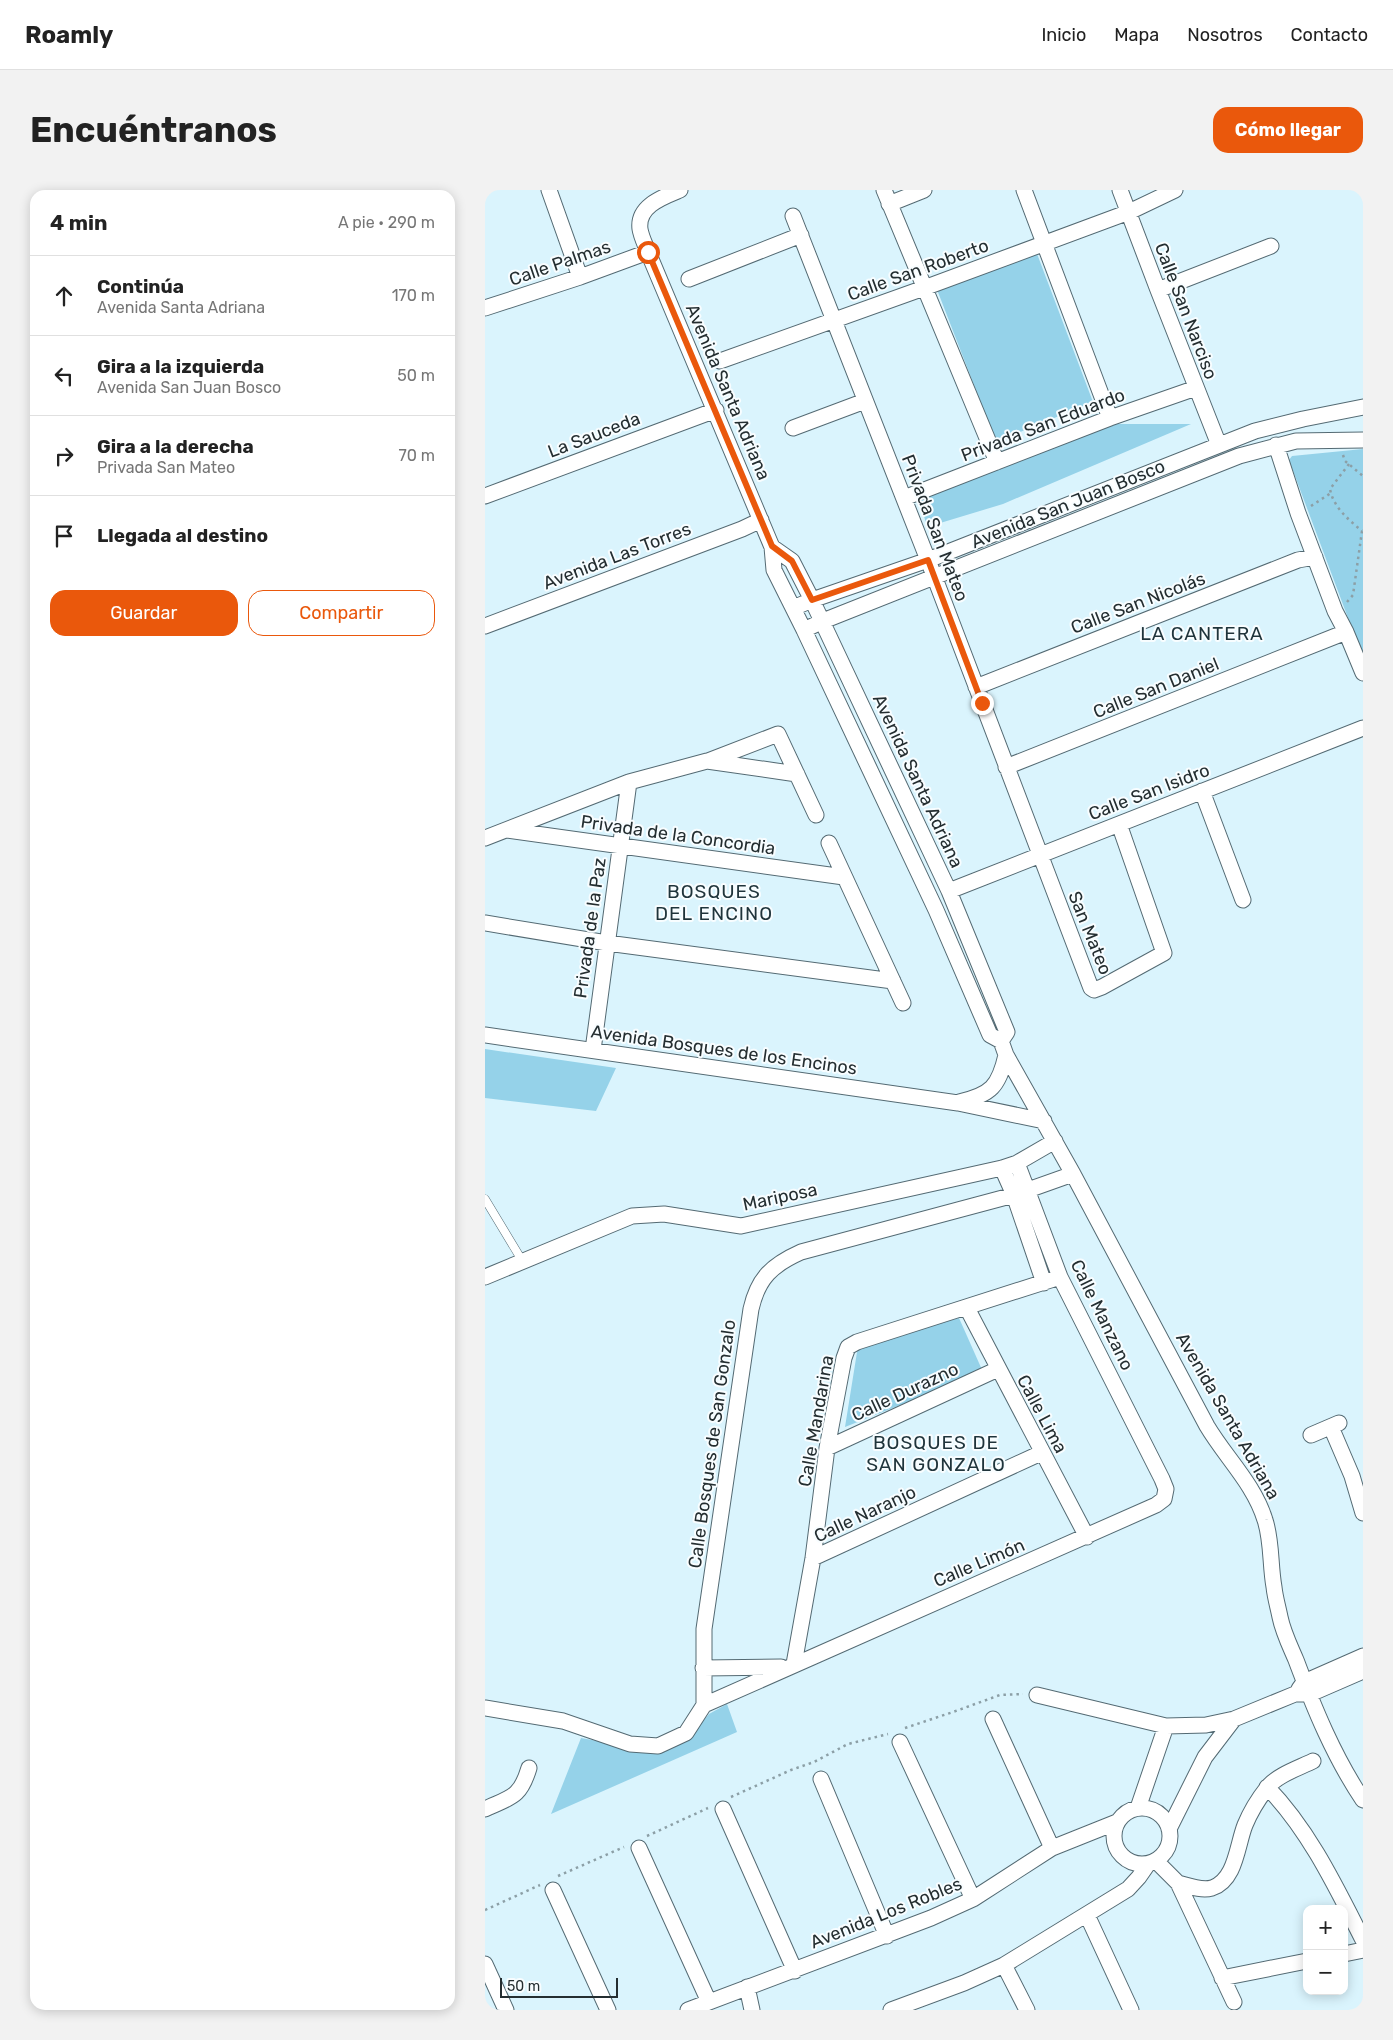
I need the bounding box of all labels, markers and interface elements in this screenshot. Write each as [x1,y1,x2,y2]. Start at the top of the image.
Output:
text: Roamly [25,21,113,49]
text: Inicio [1041,24,1086,46]
text: Mapa [1114,24,1159,46]
text: Nosotros [1187,24,1263,46]
text: Contacto [1291,24,1368,46]
button: Cómo llegar [1213,107,1363,153]
text: Encuéntranos [30,109,277,151]
text: 4 min [50,210,108,235]
text: A pie · 290 m [338,213,435,232]
street label: Calle San Roberto [844,234,992,306]
street label: Calle Palmas [506,235,614,291]
street label: Calle San Narciso [1150,240,1222,382]
route start [637,241,660,264]
text: Continúa [97,275,184,298]
icon: ahead [50,282,78,310]
text: 170 m [392,286,435,305]
text: Avenida Santa Adriana [97,298,265,317]
street label: Avenida Santa Adriana [681,301,775,483]
text: Gira a la izquierda [97,355,264,378]
icon: left [50,362,78,390]
text: 50 m [397,366,435,385]
text: Avenida San Juan Bosco [97,378,281,397]
street label: Privada San Eduardo [958,384,1128,466]
street label: La Sauceda [545,407,643,463]
text: Gira a la derecha [97,435,254,458]
icon: right [50,442,78,470]
text: 70 m [398,446,435,465]
street label: Privada San Mateo [897,452,973,604]
street label: Avenida San Juan Bosco [968,455,1168,553]
text: Privada San Mateo [97,458,235,477]
street label: Avenida Las Torres [540,518,694,594]
icon: arrive [50,522,78,550]
text: Llegada al destino [97,524,268,547]
street label: Calle San Nicolás [1068,567,1208,639]
button: Guardar [50,590,238,636]
button: Compartir [248,590,435,636]
district label: LA CANTERA [1140,622,1264,645]
street label: Calle San Daniel [1090,653,1222,723]
street label: Avenida Santa Adriana [868,691,968,871]
route end [971,692,994,715]
street label: Calle San Isidro [1085,759,1213,825]
street label: Privada de la Concordia [579,810,777,860]
street label: Privada de la Paz [569,856,611,1000]
district label: BOSQUES DEL ENCINO [655,880,773,925]
street label: San Mateo [1063,888,1117,978]
street label: Avenida Bosques de los Encinos [590,1020,858,1080]
street label: Mariposa [741,1178,819,1216]
street label: Calle Manzano [1066,1256,1138,1374]
street label: Calle Bosques de San Gonzalo [684,1318,740,1570]
street label: Avenida Santa Adriana [1171,1329,1285,1503]
street label: Calle Mandarina [794,1354,838,1488]
street label: Calle Durazno [848,1358,962,1426]
street label: Calle Lima [1012,1371,1072,1457]
district label: BOSQUES DE SAN GONZALO [866,1431,1006,1476]
street label: Calle Naranjo [810,1481,920,1547]
street label: Calle Limón [930,1534,1028,1592]
street label: Avenida Los Robles [807,1873,965,1953]
map controls [1303,1905,1348,1995]
button: + [1303,1905,1348,1950]
button: − [1303,1950,1348,1995]
scale bar [500,1975,617,1998]
text: 50 m [507,1978,540,1995]

